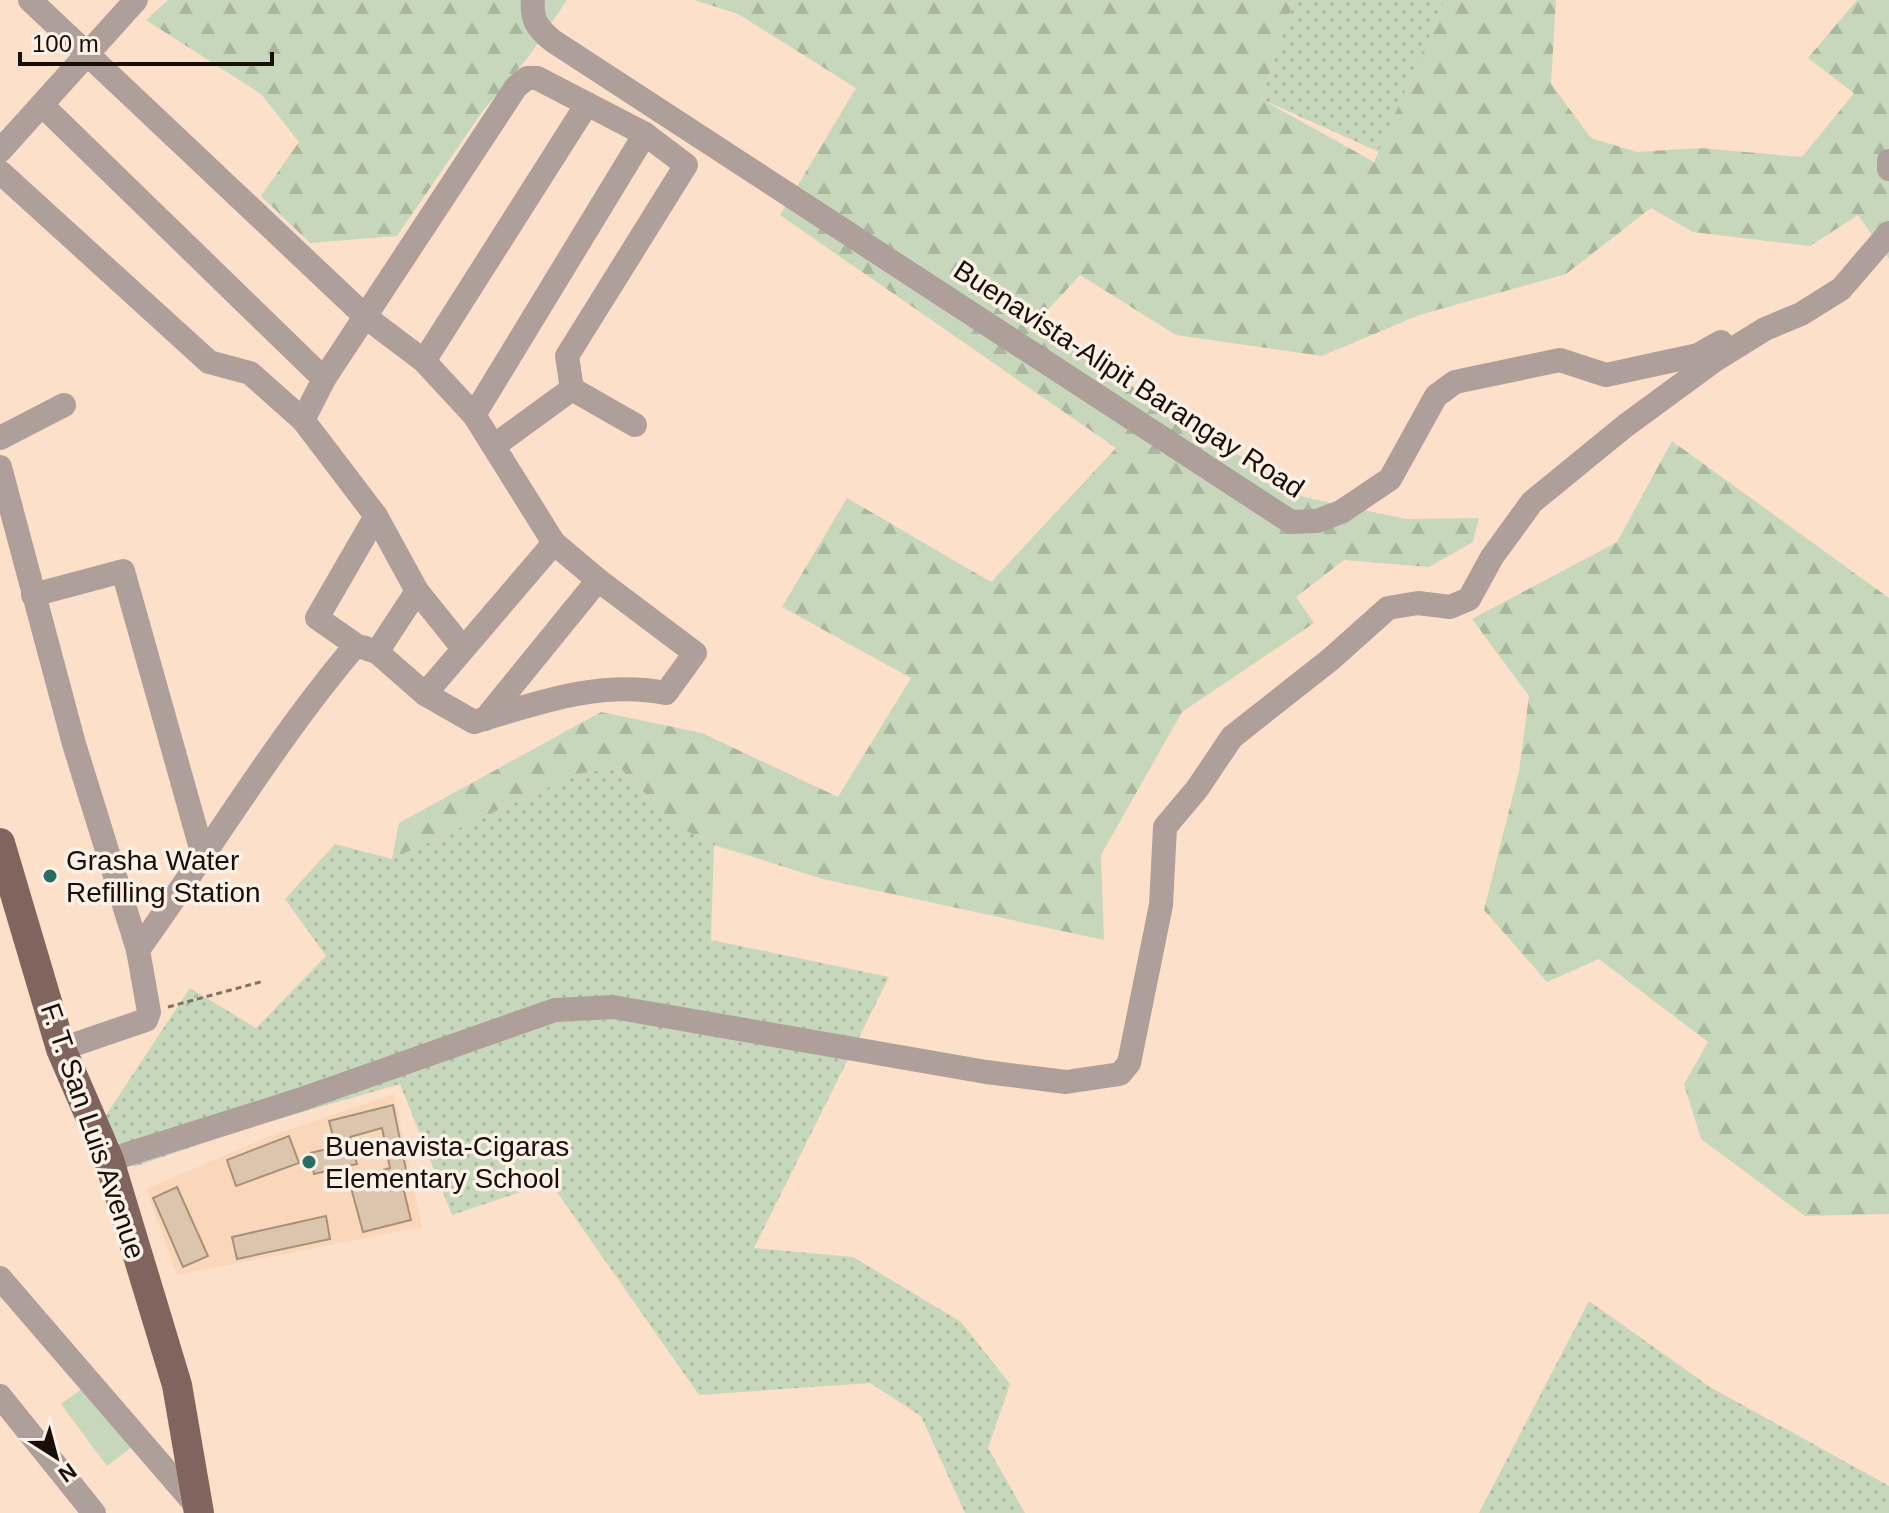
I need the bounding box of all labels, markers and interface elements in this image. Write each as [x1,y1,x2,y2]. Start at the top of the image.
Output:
scale bar [20,16,272,66]
text: 100 m [32,30,99,57]
street label: Buenavista-Alipit Barangay Road [948,254,1310,504]
place label: Grasha Water Refilling Station [66,845,261,908]
marker: Grasha Water Refilling Station [41,867,59,885]
street label: F. T. San Luis Avenue [35,999,151,1263]
place label: Buenavista-Cigaras Elementary School [325,1131,569,1194]
marker: Buenavista-Cigaras Elementary School [300,1153,318,1171]
north arrow [16,1417,96,1497]
text: N [54,1458,81,1488]

